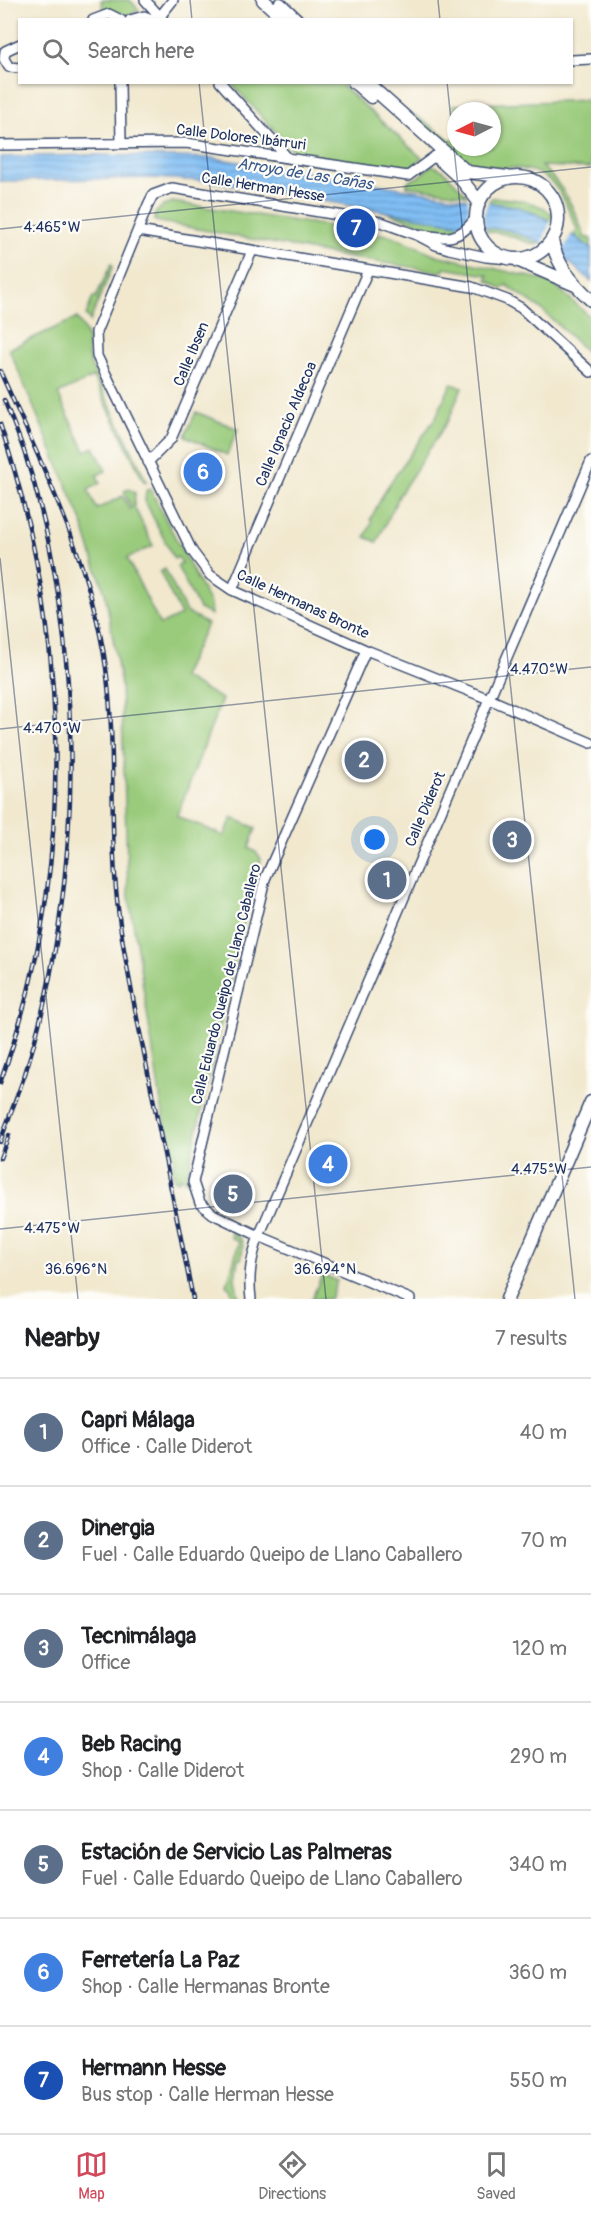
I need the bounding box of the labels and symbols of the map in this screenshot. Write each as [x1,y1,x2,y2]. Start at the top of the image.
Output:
north arrow [447,102,501,156]
street label: Calle Dolores Ibárruri [175,120,307,155]
water label: Arroyo de Las Cañas [236,153,376,195]
street label: Calle Herman Hesse [200,168,326,207]
pin: 7 [336,206,376,250]
text: 4.465°W [24,218,81,237]
street label: Calle Ibsen [169,319,213,389]
street label: Calle Ignacio Aldecoa [252,359,321,489]
pin: 6 [184,450,222,494]
street label: Calle Hermanas Bronte [233,565,373,644]
text: 4.470°W [510,660,568,679]
text: 4.470°W [23,719,81,738]
pin: 2 [344,738,384,783]
street label: Calle Diderot [401,768,450,850]
pin: 3 [492,818,532,862]
your location [360,825,389,854]
pin: 1 [368,858,406,902]
street label: Calle Eduardo Queipo de Llano Caballero [187,862,266,1106]
pin: 4 [308,1142,348,1186]
text: 4.475°W [511,1160,567,1179]
pin: 5 [214,1172,252,1216]
text: 4.475°W [24,1219,80,1238]
text: 36.696°N [45,1260,107,1279]
text: 36.694°N [294,1260,356,1279]

